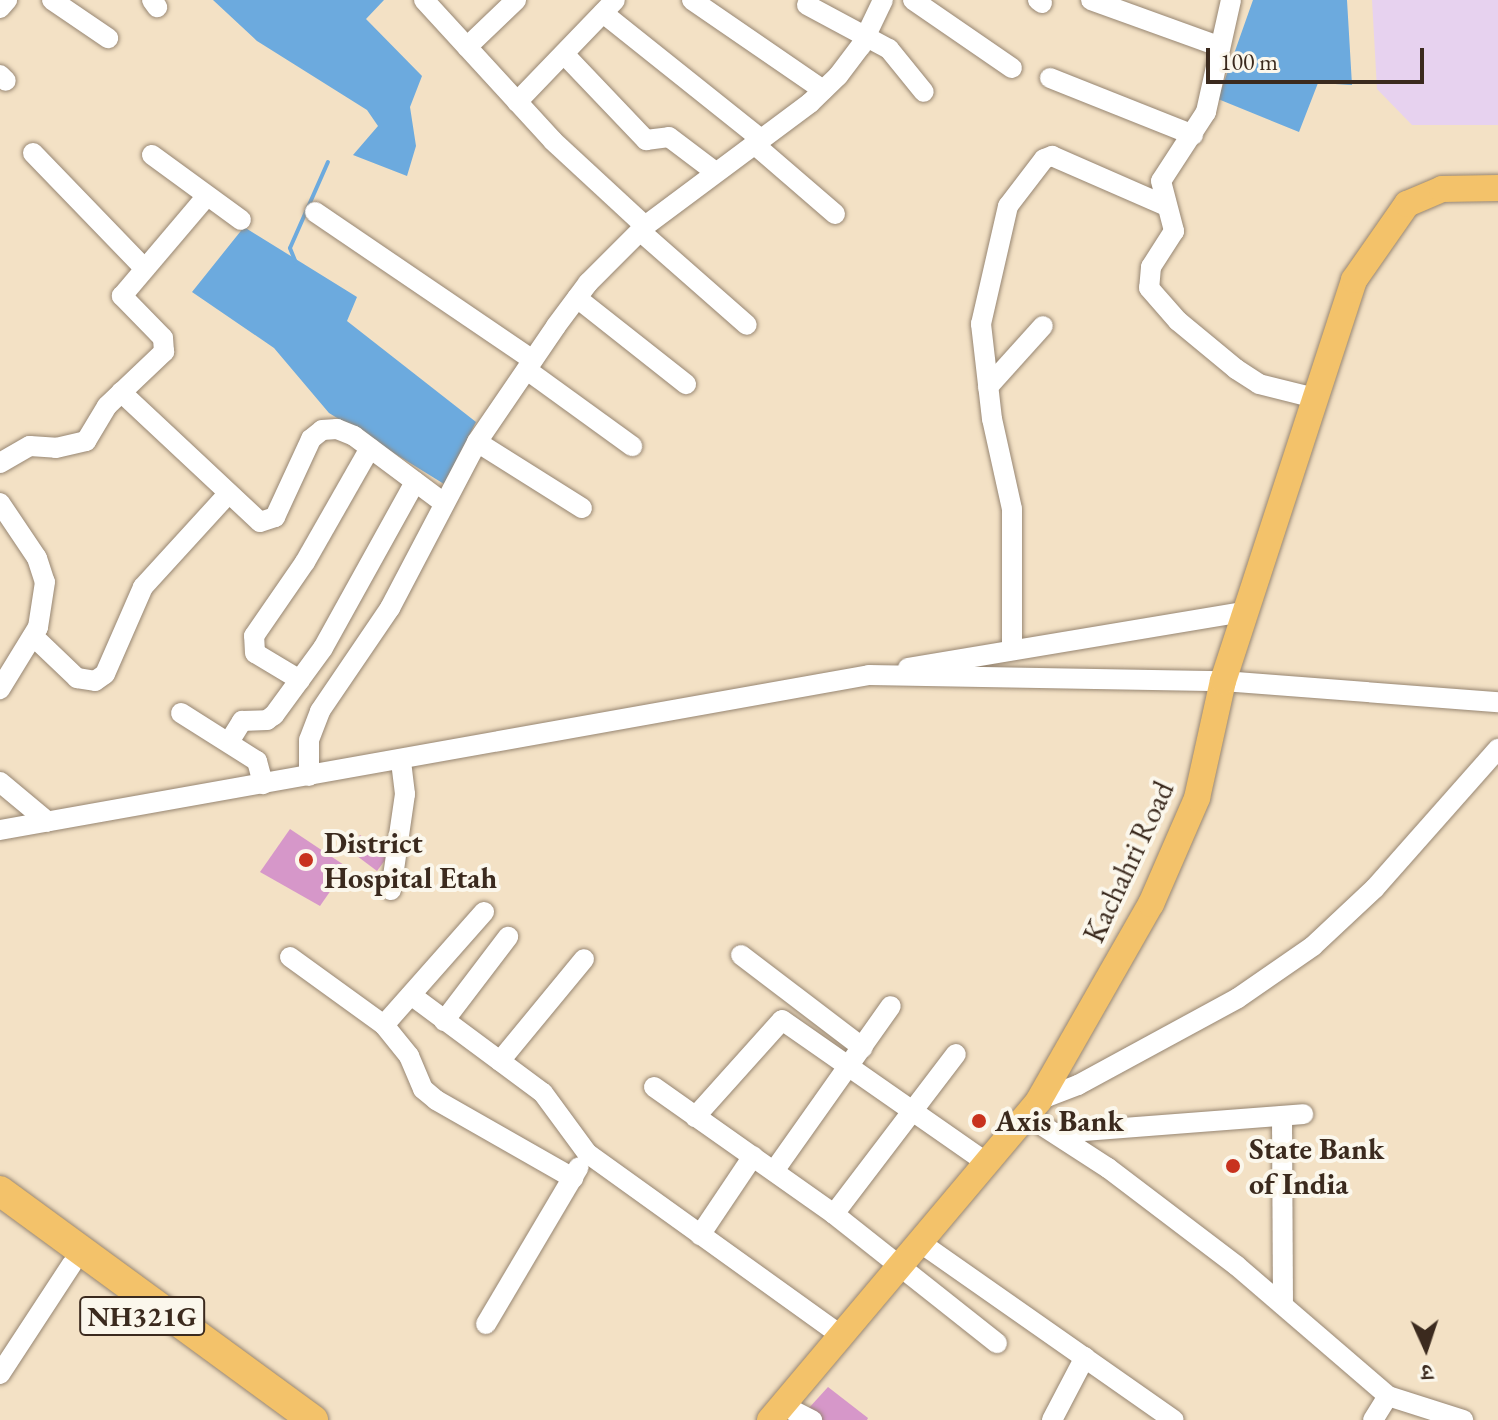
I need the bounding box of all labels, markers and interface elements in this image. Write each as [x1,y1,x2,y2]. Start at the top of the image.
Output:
scale bar [1210,32,1428,82]
text: 100 m [1220,46,1278,77]
street label: Kachahri Road [1076,776,1182,948]
place label: District Hospital Etah [324,825,497,896]
marker: District Hospital Etah [295,849,317,871]
place label: Axis Bank [995,1103,1124,1139]
marker: Axis Bank [970,1112,988,1130]
place label: State Bank of India [1249,1131,1384,1202]
marker: State Bank of India [1224,1157,1242,1175]
road number: NH321G [78,1292,206,1340]
north arrow [1386,1308,1466,1388]
text: उ [1421,1358,1434,1387]

